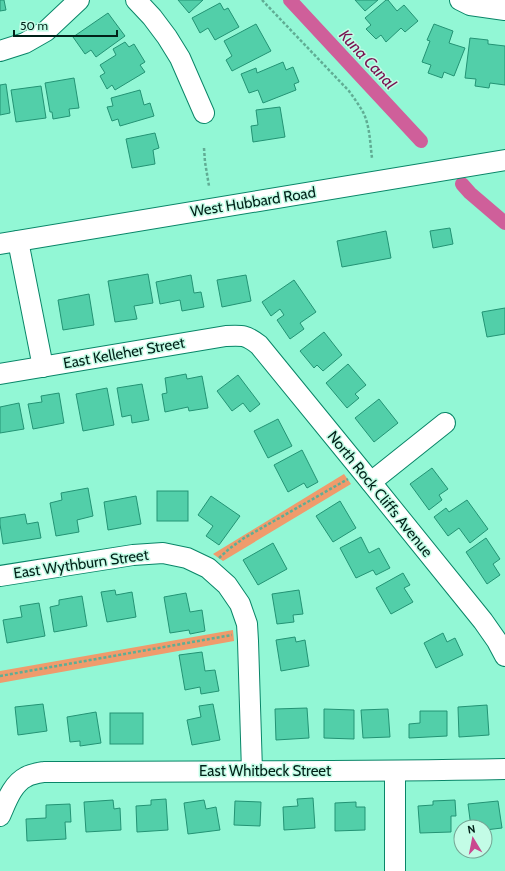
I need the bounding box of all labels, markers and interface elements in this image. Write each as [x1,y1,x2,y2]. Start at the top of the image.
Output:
scale bar [14,12,117,38]
text: 50 m [20,18,48,33]
water label: Kuna Canal [335,26,400,93]
street label: West Hubbard Road [189,183,317,221]
street label: East Kelleher Street [62,333,186,373]
street label: North Rock Cliffs Avenue [324,427,437,561]
street label: East Wythburn Street [12,546,150,582]
street label: East Whitbeck Street [199,762,331,780]
north arrow [453,819,493,859]
text: N [466,822,476,837]

